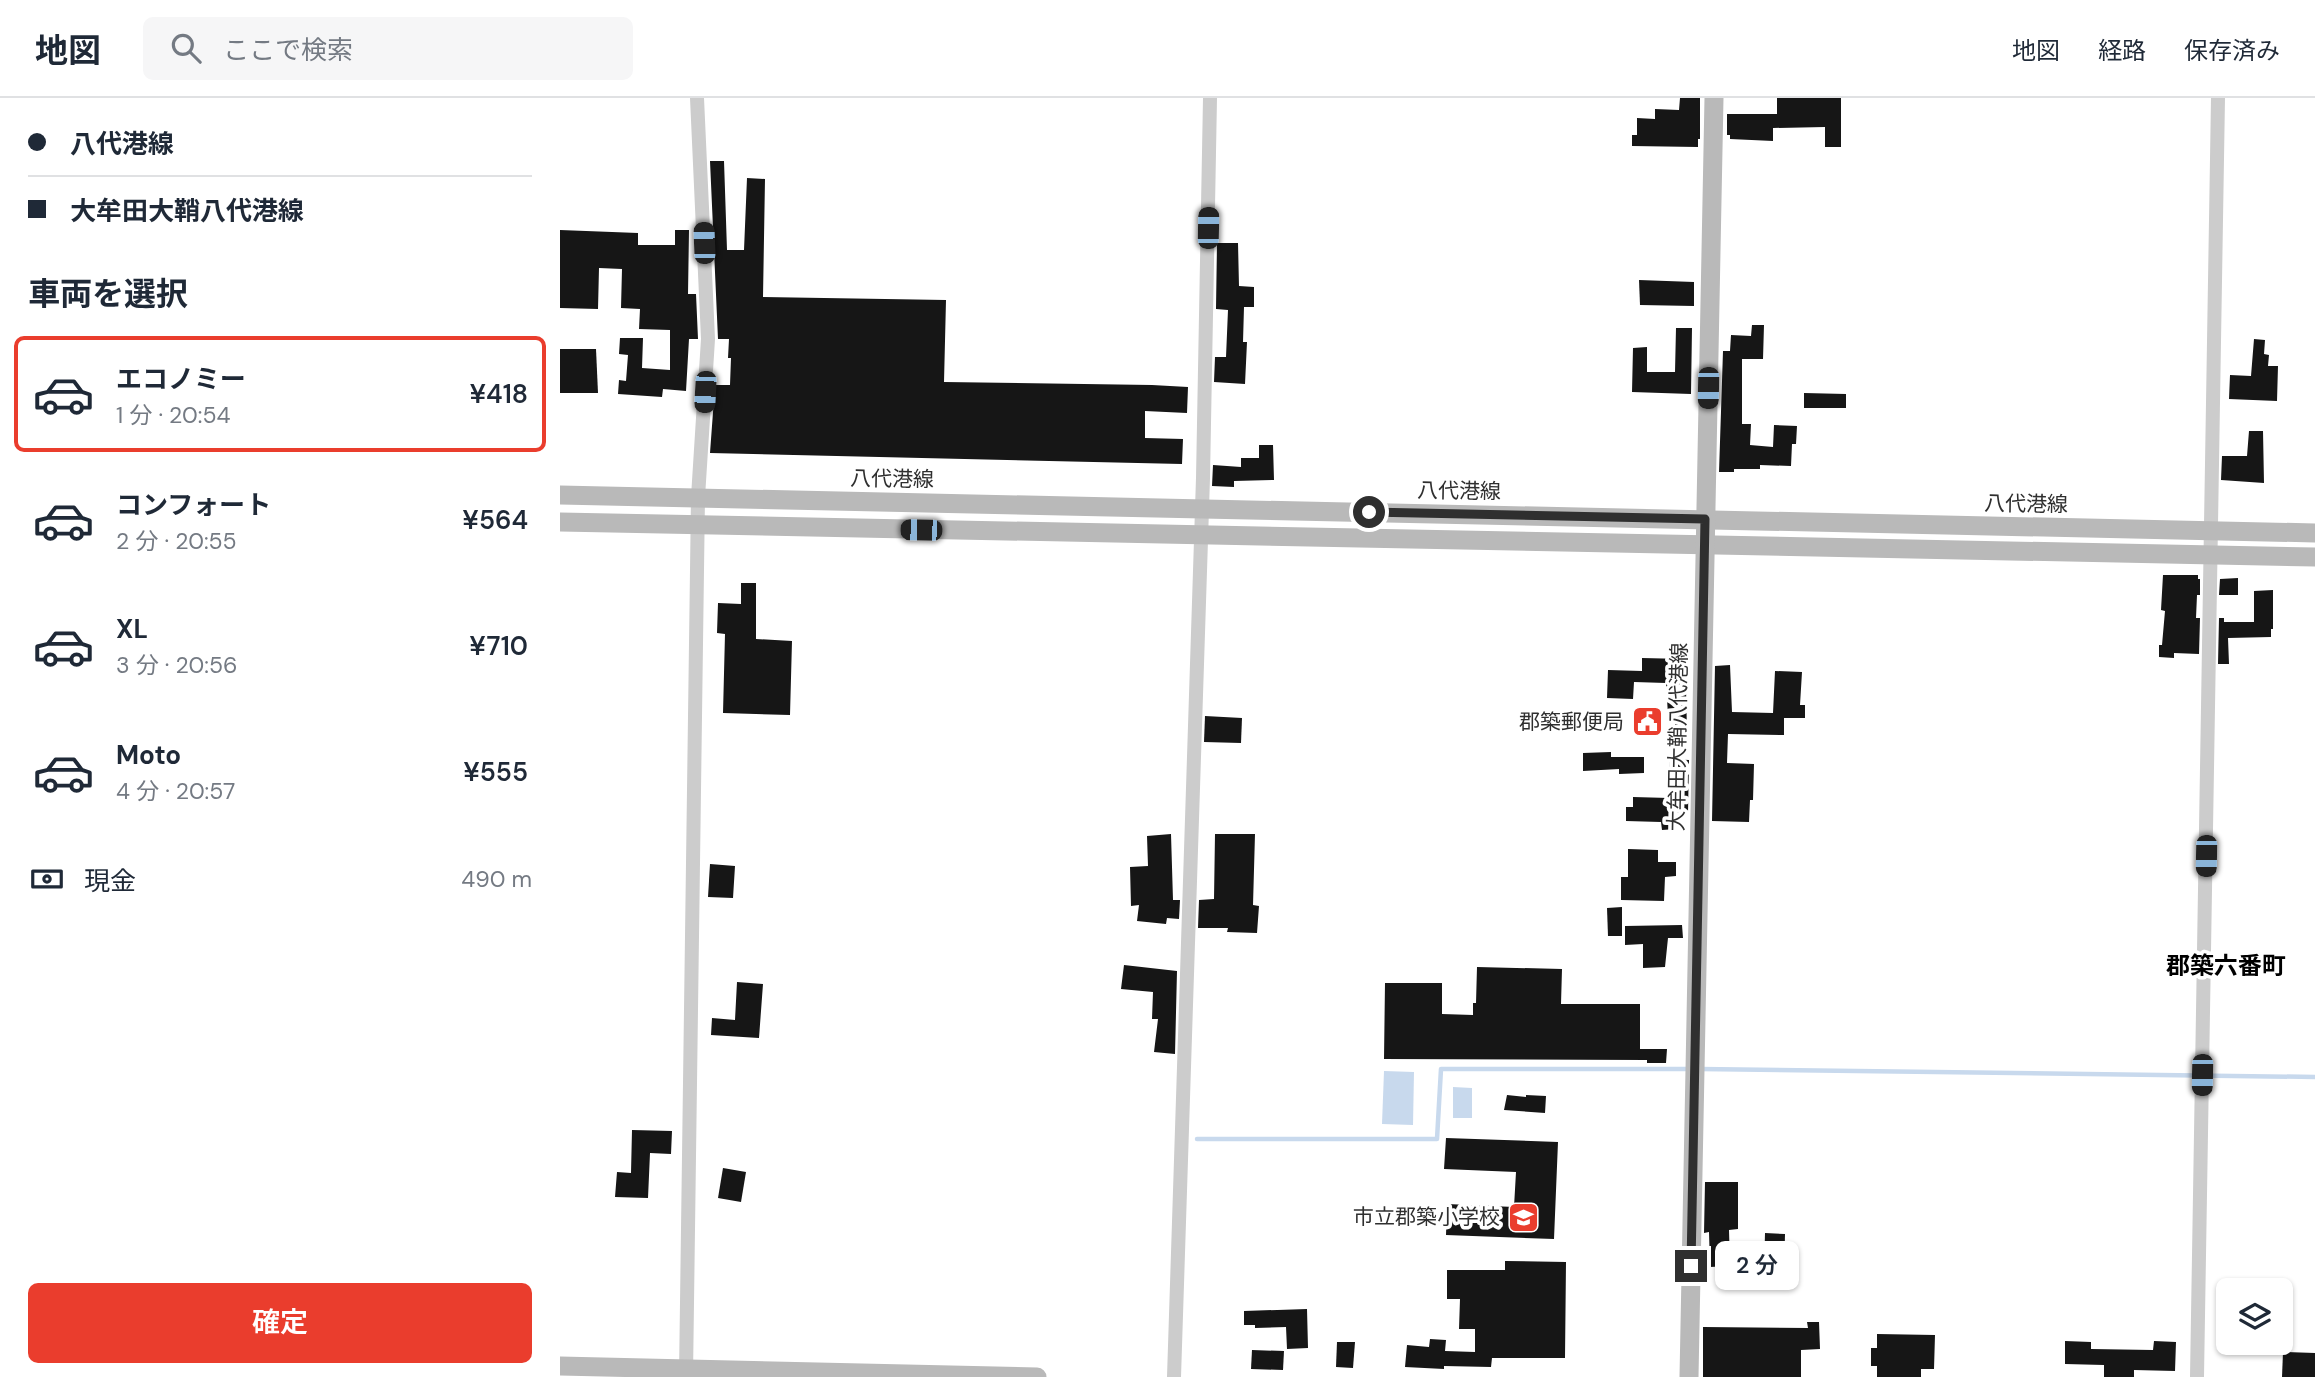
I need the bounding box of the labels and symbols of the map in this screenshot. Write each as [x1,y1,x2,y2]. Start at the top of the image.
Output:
car [1198,207,1219,249]
car [693,222,716,264]
car [1698,367,1719,409]
car [694,370,717,414]
street label: 八代港線 [850,464,934,494]
street label: 八代港線 [1417,476,1501,506]
street label: 八代港線 [1984,489,2068,519]
route start [1353,496,1385,528]
car [900,519,943,541]
street label: 大牟田大鞘八代港線 [1662,642,1694,832]
public building icon: 郡築郵便局 [1630,705,1664,739]
place label: 郡築郵便局 [1519,708,1624,736]
car [2196,835,2217,877]
district label: 郡築六番町 [2166,950,2286,981]
car [2192,1054,2213,1096]
school or university icon: 市立郡築小学校 [1506,1200,1540,1234]
place label: 市立郡築小学校 [1353,1203,1500,1231]
callout: 2 分 [1716,1242,1800,1290]
route end [1675,1250,1707,1282]

